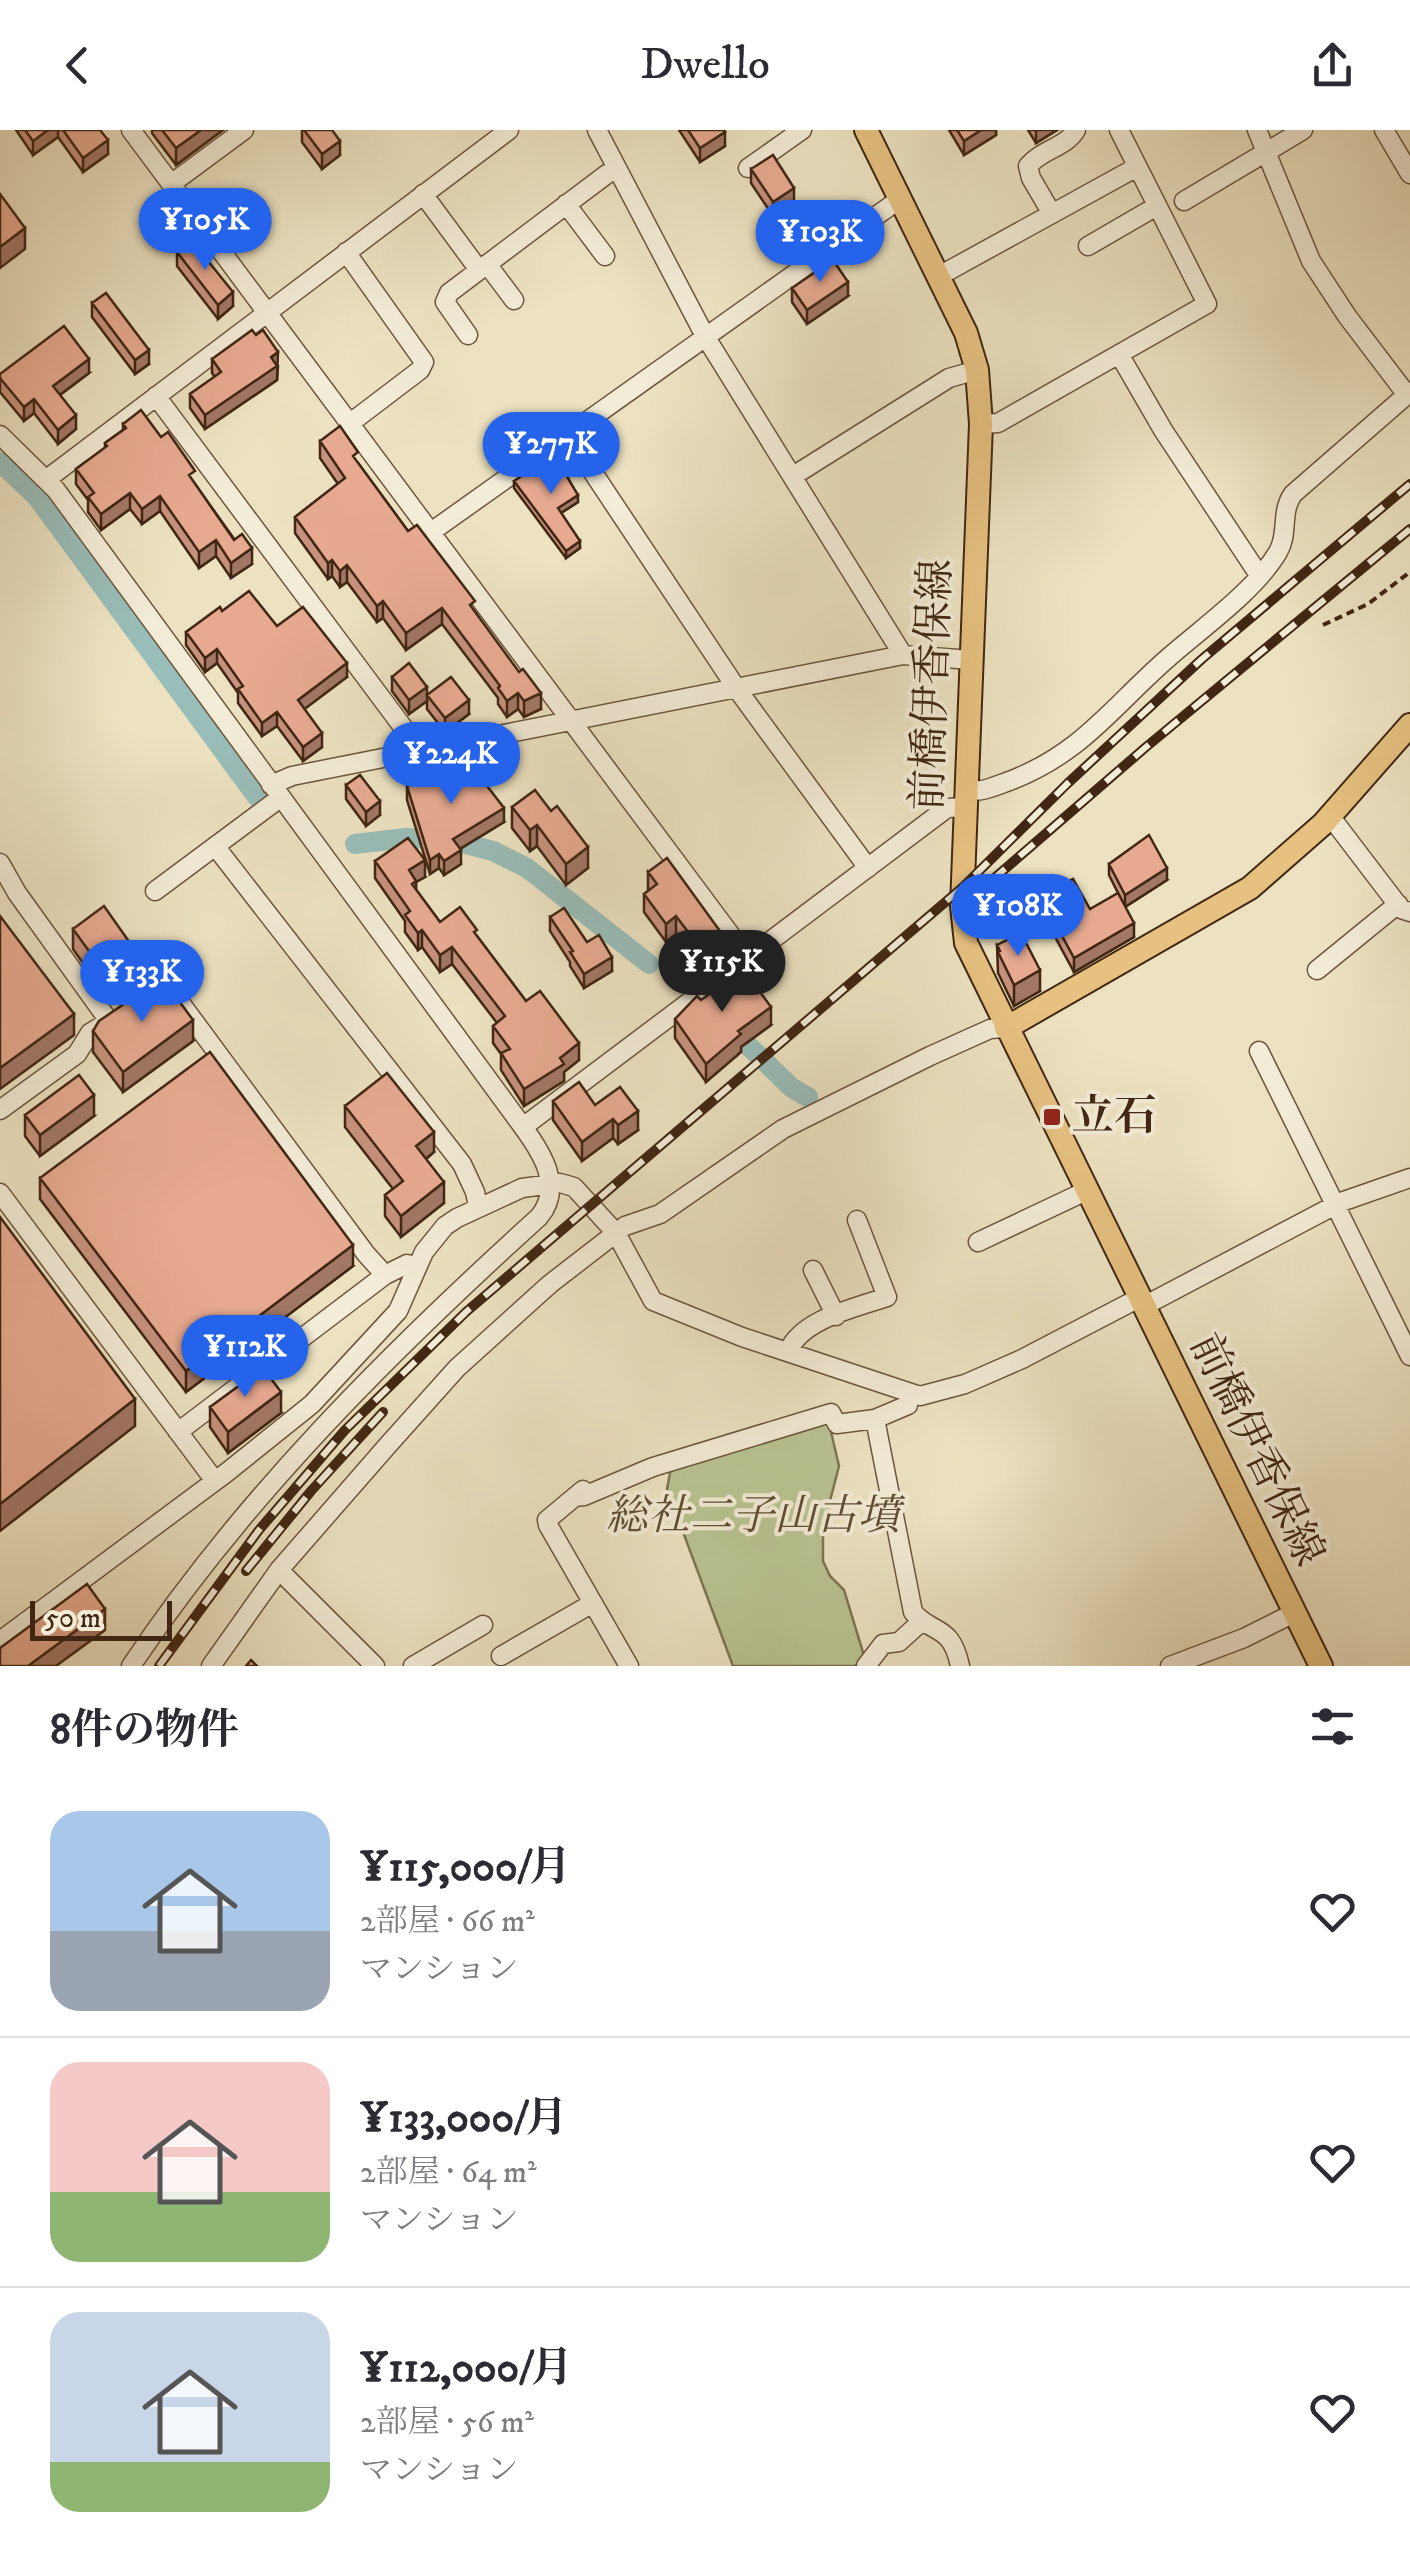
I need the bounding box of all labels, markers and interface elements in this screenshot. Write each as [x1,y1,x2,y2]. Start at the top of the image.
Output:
text: Dwello [640,37,770,93]
icon: back [50,38,105,93]
icon: share [1305,38,1360,93]
pin: ¥105K [135,188,275,273]
text: ¥105K [161,200,249,240]
pin: ¥103K [750,200,890,285]
text: ¥103K [778,212,862,252]
pin: ¥277K [481,412,621,497]
text: ¥277K [505,424,597,464]
street label: 前橋伊香保線 [903,558,963,812]
pin: ¥224K [381,722,521,807]
text: ¥224K [404,734,498,774]
pin: ¥108K [948,874,1088,959]
text: ¥108K [974,886,1062,926]
pin: ¥115K [652,930,792,1015]
pin: ¥133K [72,940,212,1025]
text: ¥115K [680,942,764,982]
text: ¥133K [102,952,182,992]
place label: 立石 [1072,1091,1156,1143]
marker: 立石 [1041,1106,1063,1128]
pin: ¥112K [175,1315,315,1400]
street label: 前橋伊香保線 [1177,1325,1335,1575]
text: ¥112K [203,1327,287,1367]
park label: 総社二子山古墳 [606,1491,906,1543]
scale bar [30,1596,172,1640]
text: 50 m [45,1601,101,1636]
icon: filters [1305,1699,1360,1754]
text: 8件の物件 [50,1705,239,1757]
text: ¥115,000/月 [360,1842,571,1894]
icon: home [130,1851,250,1971]
icon: heart [1305,1884,1360,1939]
text: 2部屋 · 66 m² [360,1902,535,1942]
text: マンション [360,1950,519,1990]
text: ¥133,000/月 [360,2093,567,2145]
icon: home [130,2102,250,2222]
icon: heart [1305,2135,1360,2190]
text: 2部屋 · 64 m² [360,2153,537,2193]
text: マンション [360,2201,519,2241]
text: ¥112,000/月 [360,2343,573,2395]
icon: home [130,2352,250,2472]
icon: heart [1305,2385,1360,2440]
text: 2部屋 · 56 m² [360,2403,534,2443]
text: マンション [360,2451,519,2491]

